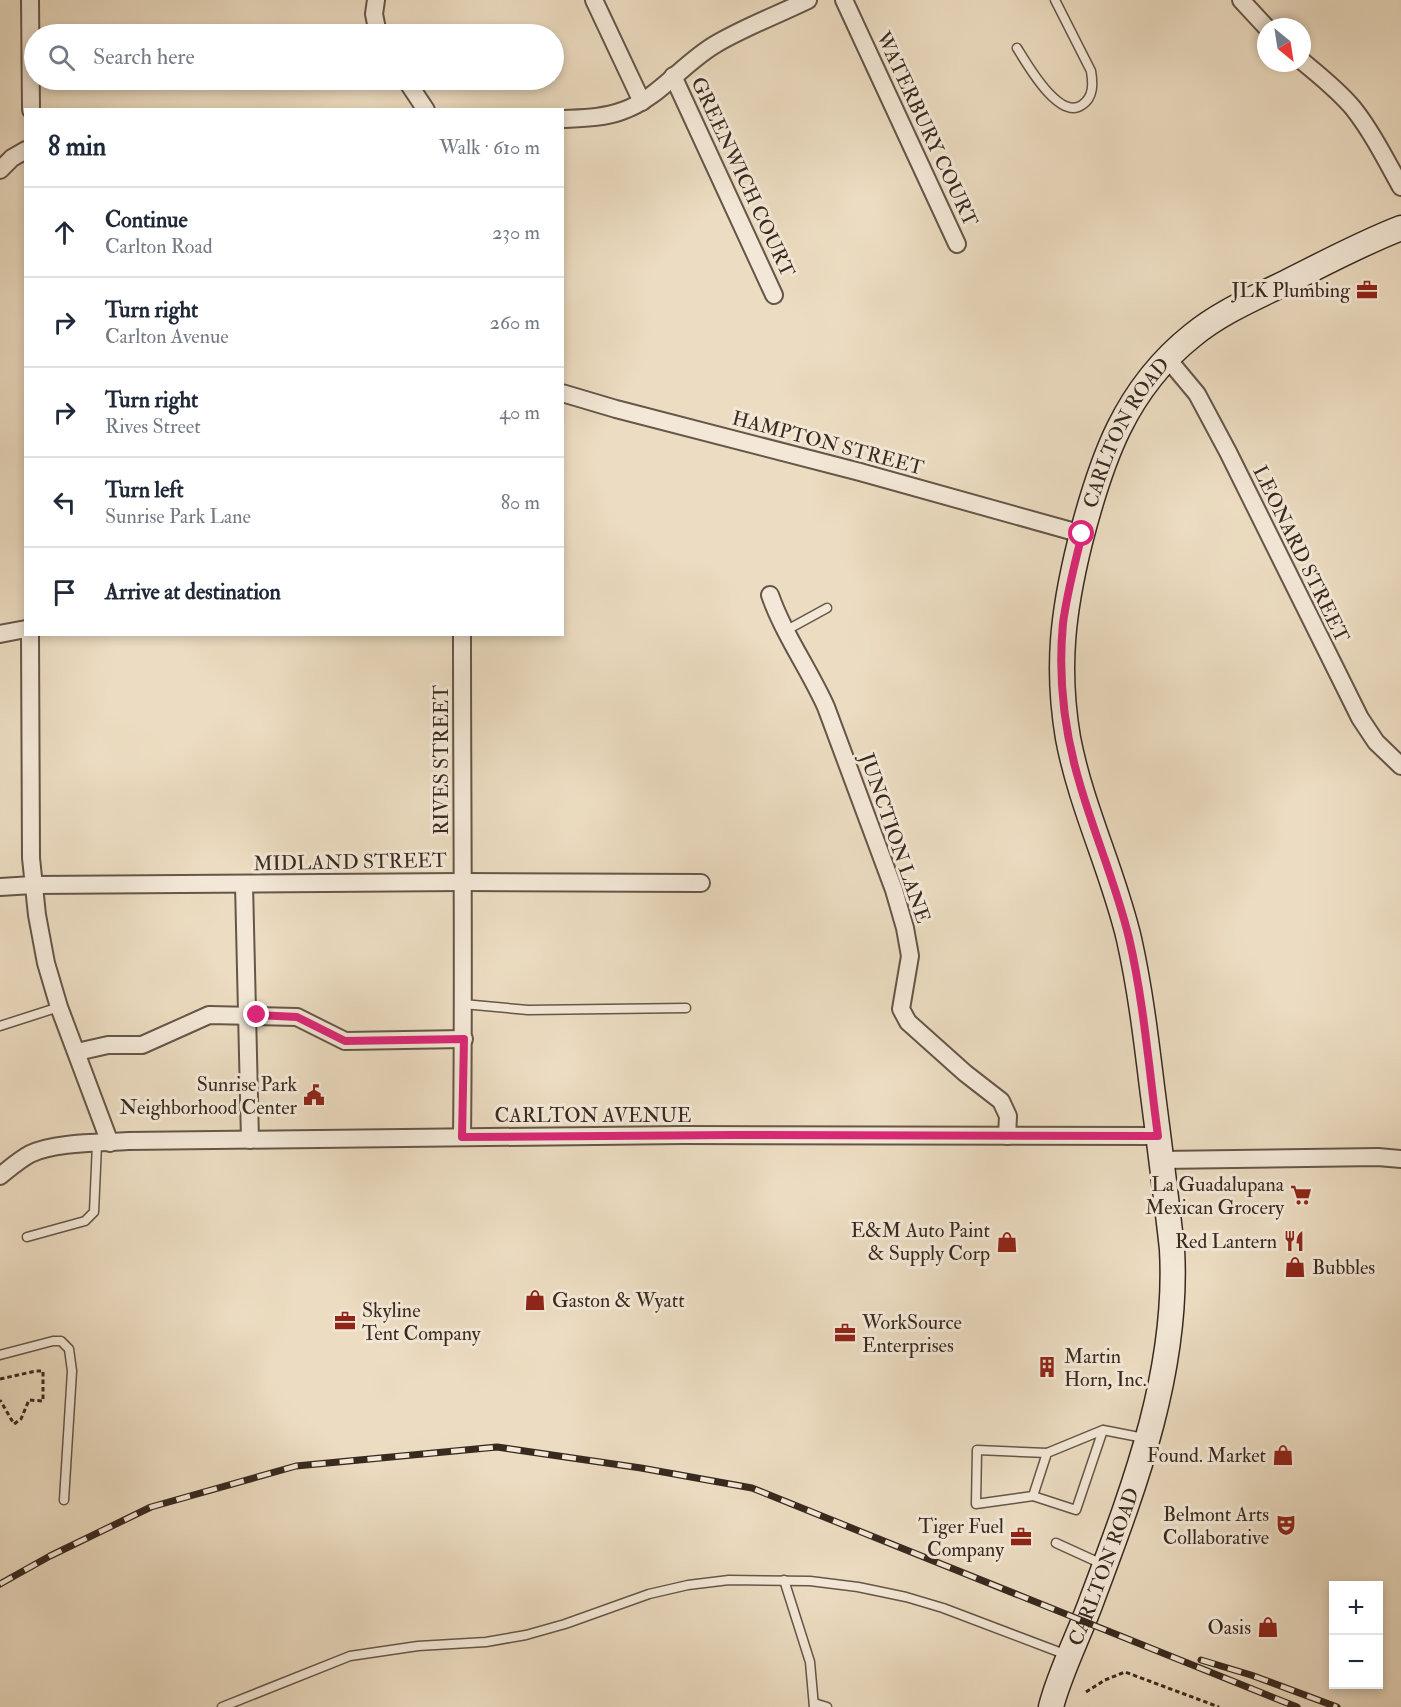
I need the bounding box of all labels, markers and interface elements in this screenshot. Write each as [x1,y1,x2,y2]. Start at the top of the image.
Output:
north arrow [1257,18,1311,72]
search box [24,24,564,90]
street label: WATERBURY COURT [870,26,983,231]
icon: search [45,41,78,74]
text: Search here [93,43,195,71]
street label: GREENWICH COURT [686,73,800,281]
text: 8 min [48,131,106,163]
text: Walk · 610 m [439,135,540,160]
text: Continue [105,206,188,234]
icon: ahead [48,216,81,249]
text: 230 m [492,220,540,245]
text: Carlton Road [105,234,213,259]
place label: JLK Plumbing [1230,278,1351,303]
office icon: JLK Plumbing [1355,278,1379,302]
text: Turn right [105,296,198,324]
icon: right [48,306,81,339]
text: 260 m [490,310,540,335]
text: Carlton Avenue [105,324,229,349]
street label: CARLTON ROAD [1077,352,1174,511]
text: Turn right [105,386,198,414]
icon: right [48,396,81,429]
text: 40 m [499,400,540,425]
street label: HAMPTON STREET [729,405,927,481]
text: Rives Street [105,414,201,439]
street label: LEONARD STREET [1247,461,1355,647]
text: Turn left [105,476,184,504]
icon: left [48,486,81,519]
text: 80 m [501,490,540,515]
text: Sunrise Park Lane [105,504,251,529]
route start [1068,520,1094,546]
icon: arrive [48,576,81,609]
text: Arrive at destination [105,578,281,606]
street label: RIVES STREET [429,685,454,835]
street label: JUNCTION LANE [854,749,936,926]
street label: MIDLAND STREET [253,848,447,876]
route end [243,1001,269,1027]
place label: Sunrise Park Neighborhood Center [119,1072,298,1120]
public building icon: Sunrise Park Neighborhood Center [302,1083,326,1107]
street label: CARLTON AVENUE [495,1103,691,1128]
place label: La Guadalupana Mexican Grocery [1145,1172,1285,1220]
supermarket icon: La Guadalupana Mexican Grocery [1289,1183,1313,1207]
place label: E&M Auto Paint & Supply Corp [851,1218,991,1267]
place label: Red Lantern [1175,1229,1277,1254]
restaurant icon: Red Lantern [1282,1229,1306,1253]
shop icon: E&M Auto Paint & Supply Corp [995,1230,1019,1254]
shop icon: Bubbles [1283,1255,1307,1279]
place label: Bubbles [1312,1255,1375,1280]
shop icon: Gaston & Wyatt [523,1288,547,1312]
place label: Gaston & Wyatt [552,1288,685,1313]
place label: Skyline Tent Company [362,1298,482,1347]
office icon: Skyline Tent Company [333,1309,357,1333]
place label: WorkSource Enterprises [861,1310,962,1359]
office icon: WorkSource Enterprises [833,1321,857,1345]
place label: Martin Horn, Inc. [1064,1344,1147,1392]
building icon: Martin Horn, Inc. [1035,1355,1059,1379]
place label: Found. Market [1147,1443,1267,1468]
shop icon: Found. Market [1271,1443,1295,1467]
street label: CARLTON ROAD [1062,1484,1144,1649]
place label: Belmont Arts Collaborative [1163,1502,1269,1550]
theatre icon: Belmont Arts Collaborative [1274,1513,1298,1537]
place label: Tiger Fuel Company [918,1514,1005,1563]
office icon: Tiger Fuel Company [1009,1525,1033,1549]
map controls [1329,1581,1383,1689]
button: + [1329,1581,1383,1635]
place label: Oasis [1207,1615,1251,1640]
shop icon: Oasis [1256,1615,1280,1639]
button: − [1329,1635,1383,1689]

